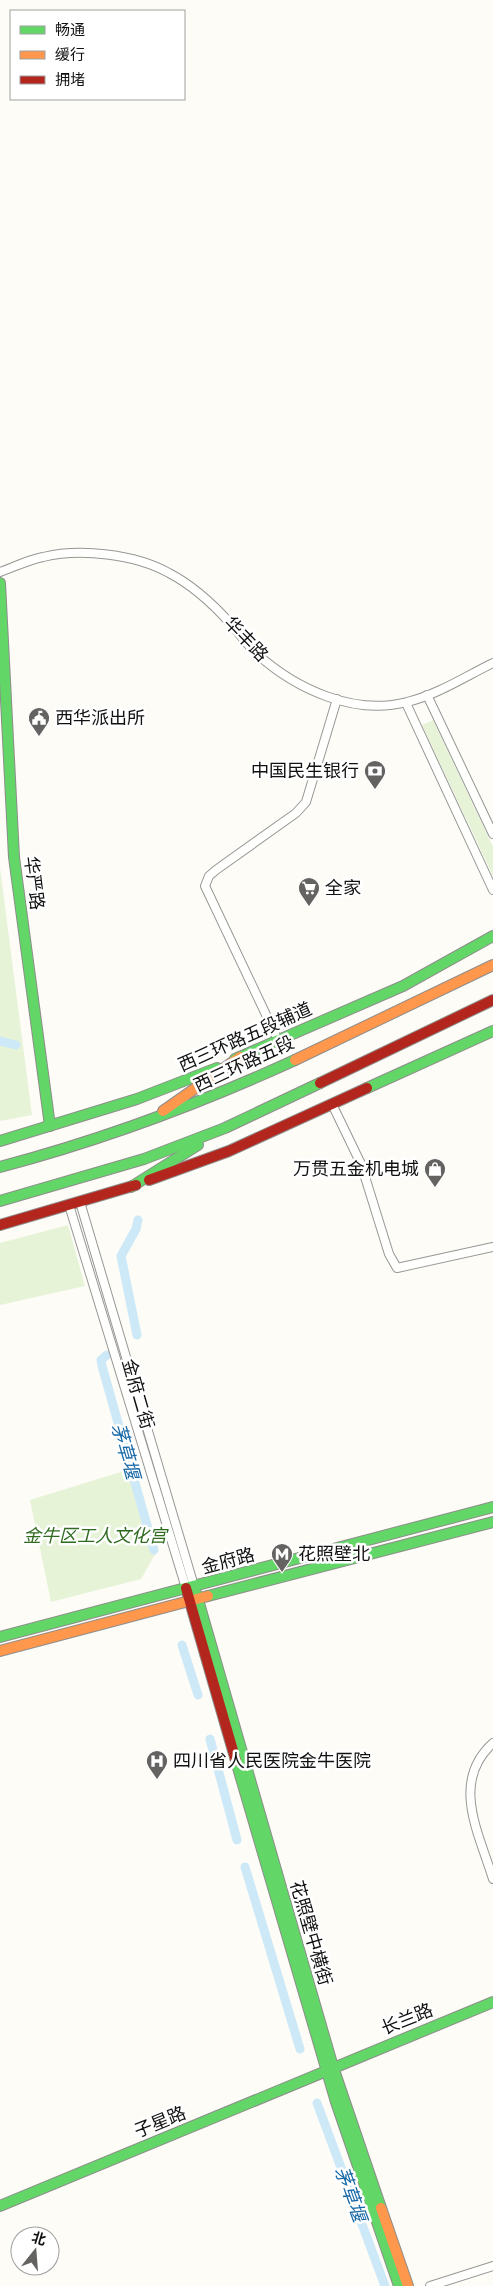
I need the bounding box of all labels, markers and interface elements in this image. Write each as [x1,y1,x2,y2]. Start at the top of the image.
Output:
legend [10,10,185,100]
text: 畅通 [55,19,85,39]
text: 缓行 [55,44,85,64]
text: 拥堵 [55,69,85,89]
street label: 华丰路 [219,611,274,666]
place label: 西华派出所 [55,705,145,729]
public building icon: 西华派出所 [27,706,51,737]
place label: 中国民生银行 [251,758,359,782]
bank icon: 中国民生银行 [363,759,387,790]
street label: 华严路 [20,855,50,911]
place label: 全家 [325,875,361,899]
supermarket icon: 全家 [297,876,321,907]
street label: 西三环路五段辅道 [175,998,315,1076]
street label: 西三环路五段 [190,1031,298,1097]
place label: 万贯五金机电城 [293,1156,419,1180]
shop icon: 万贯五金机电城 [423,1157,447,1188]
street label: 金府二街 [118,1356,160,1432]
water label: 茅草堰 [107,1420,148,1485]
park label: 金牛区工人文化宫 [23,1523,169,1547]
street label: 金府路 [199,1541,257,1579]
place label: 花照壁北 [298,1541,370,1565]
metro station icon: 花照壁北 [270,1542,294,1573]
place label: 四川省人民医院金牛医院 [173,1748,371,1772]
hospital icon: 四川省人民医院金牛医院 [145,1749,169,1780]
street label: 花照壁中横街 [286,1878,338,1988]
street label: 长兰路 [377,1997,436,2039]
street label: 子星路 [130,2100,189,2142]
water label: 茅草堰 [330,2162,375,2228]
north arrow [10,2226,60,2276]
text: 北 [29,2227,48,2249]

